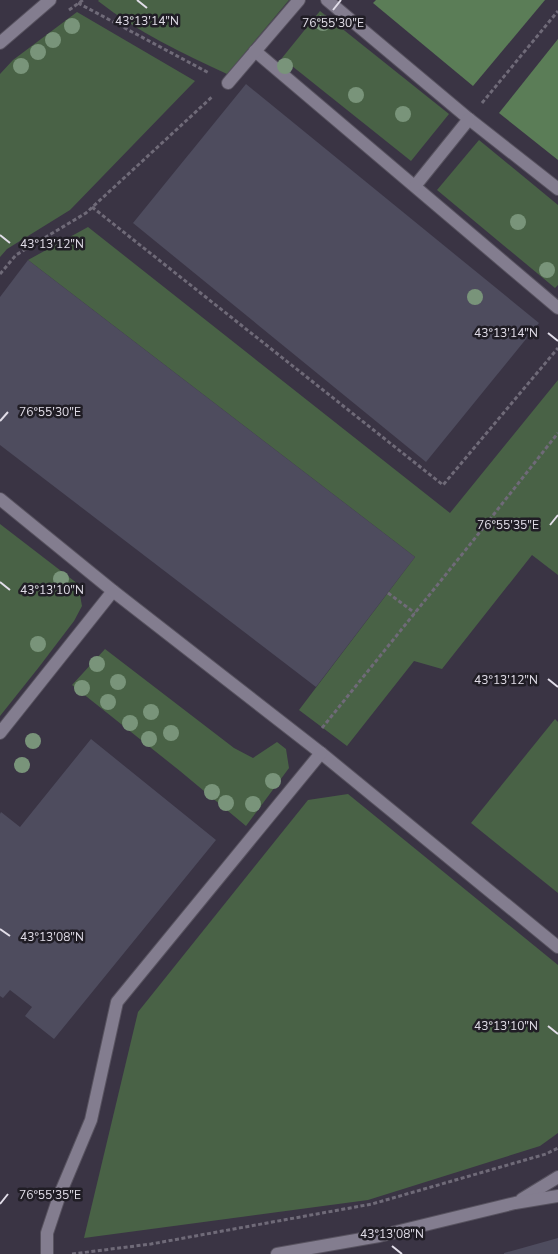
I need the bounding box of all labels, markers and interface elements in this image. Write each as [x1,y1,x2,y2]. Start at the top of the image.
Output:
text: 43°13'14"N [115,13,179,29]
text: 76°55'30"E [302,15,364,31]
text: 43°13'12"N [20,236,84,252]
text: 43°13'14"N [474,325,538,341]
text: 76°55'30"E [19,404,81,420]
text: 76°55'35"E [477,517,539,533]
text: 43°13'10"N [20,582,84,598]
text: 43°13'12"N [474,672,538,688]
text: 43°13'08"N [20,929,84,945]
text: 43°13'10"N [474,1018,538,1034]
text: 76°55'35"E [19,1187,81,1203]
text: 43°13'08"N [360,1226,424,1242]

